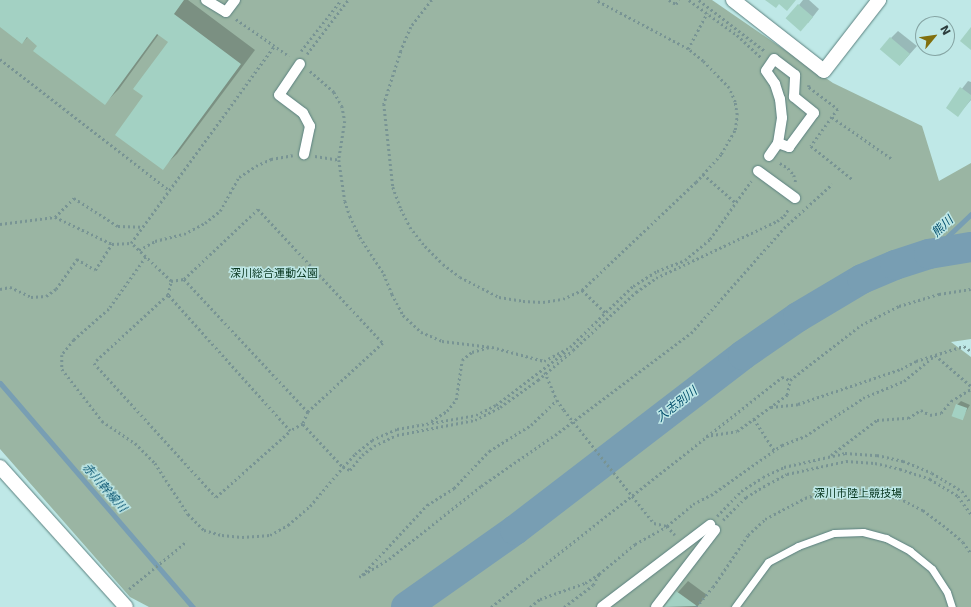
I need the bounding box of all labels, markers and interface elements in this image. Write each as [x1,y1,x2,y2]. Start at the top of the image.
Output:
north arrow [915,16,955,56]
text: N [937,23,953,38]
water label: 熊川 [929,214,957,240]
park label: 深川総合運動公園 [230,267,318,281]
water label: 入志別川 [654,385,700,425]
water label: 赤川幹線川 [79,461,129,515]
park label: 深川市陸上競技場 [814,487,902,501]

